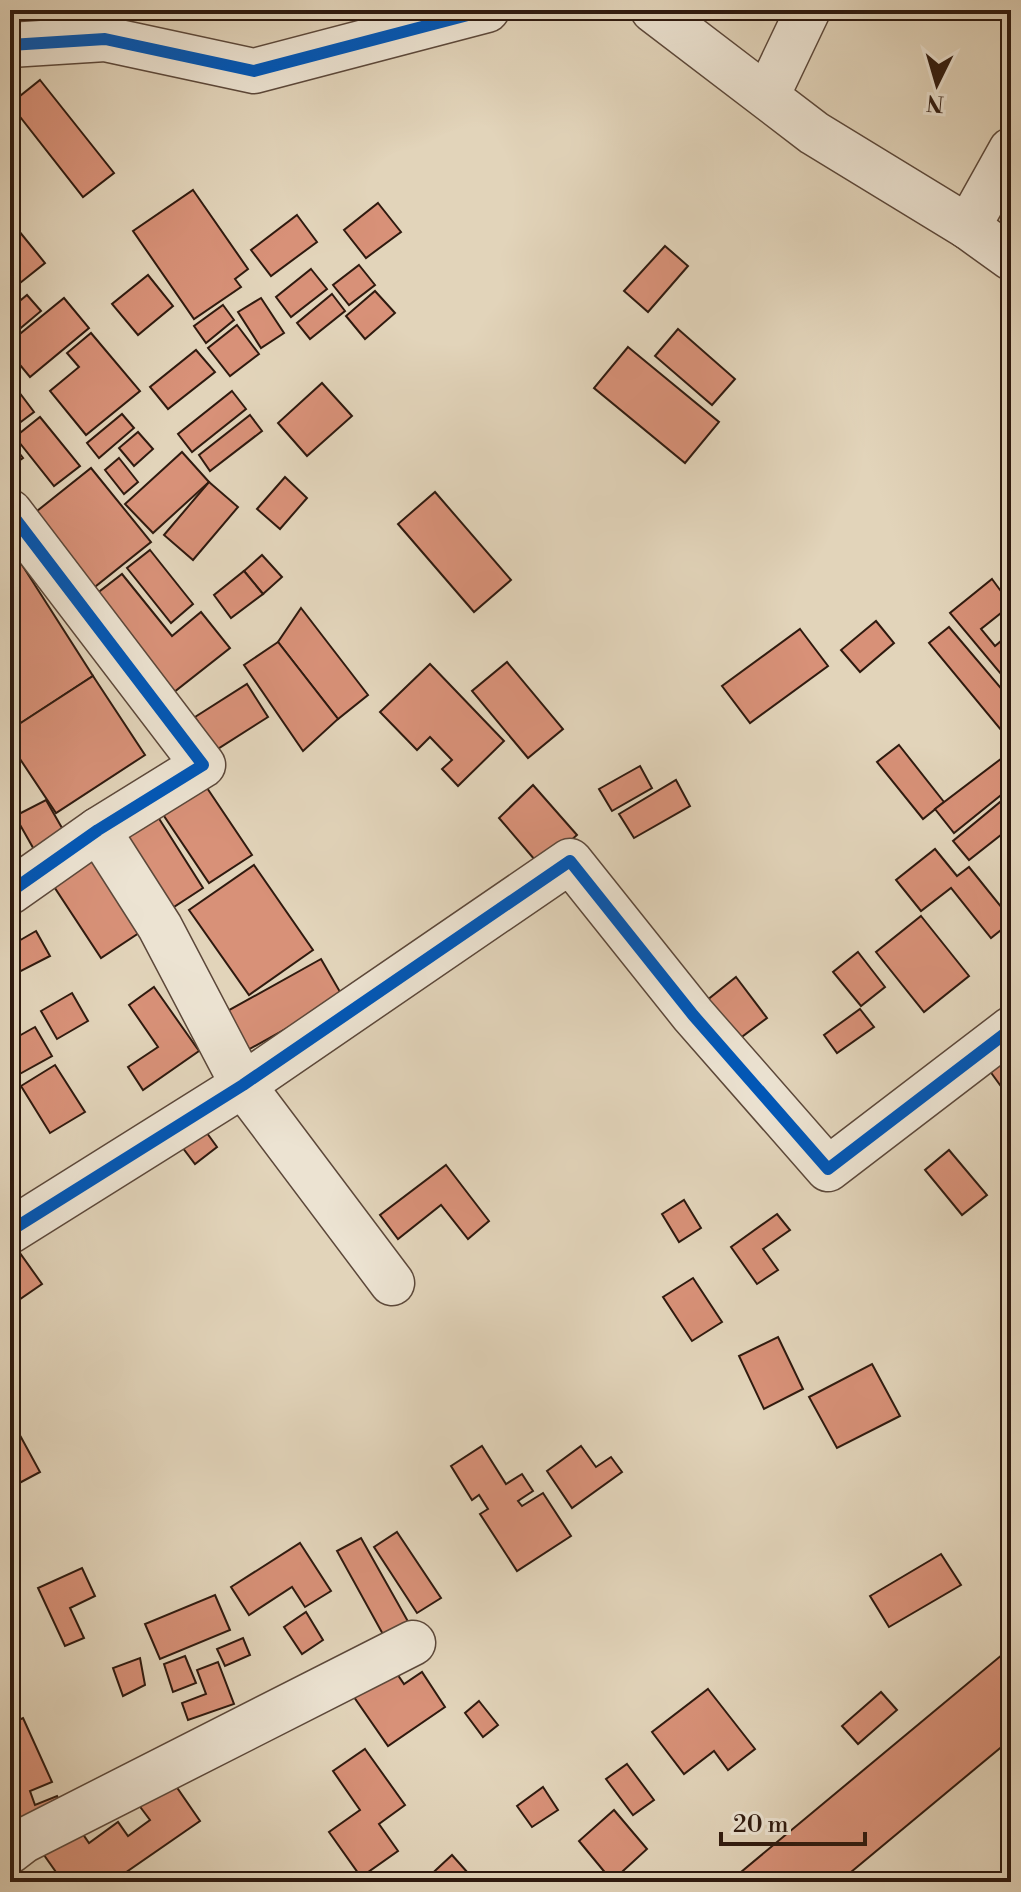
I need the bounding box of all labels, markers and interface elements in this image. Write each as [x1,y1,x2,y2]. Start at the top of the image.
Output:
north arrow [897,44,977,124]
text: N [925,88,945,117]
scale bar [721,1796,865,1846]
text: 20 m [733,1810,789,1840]

